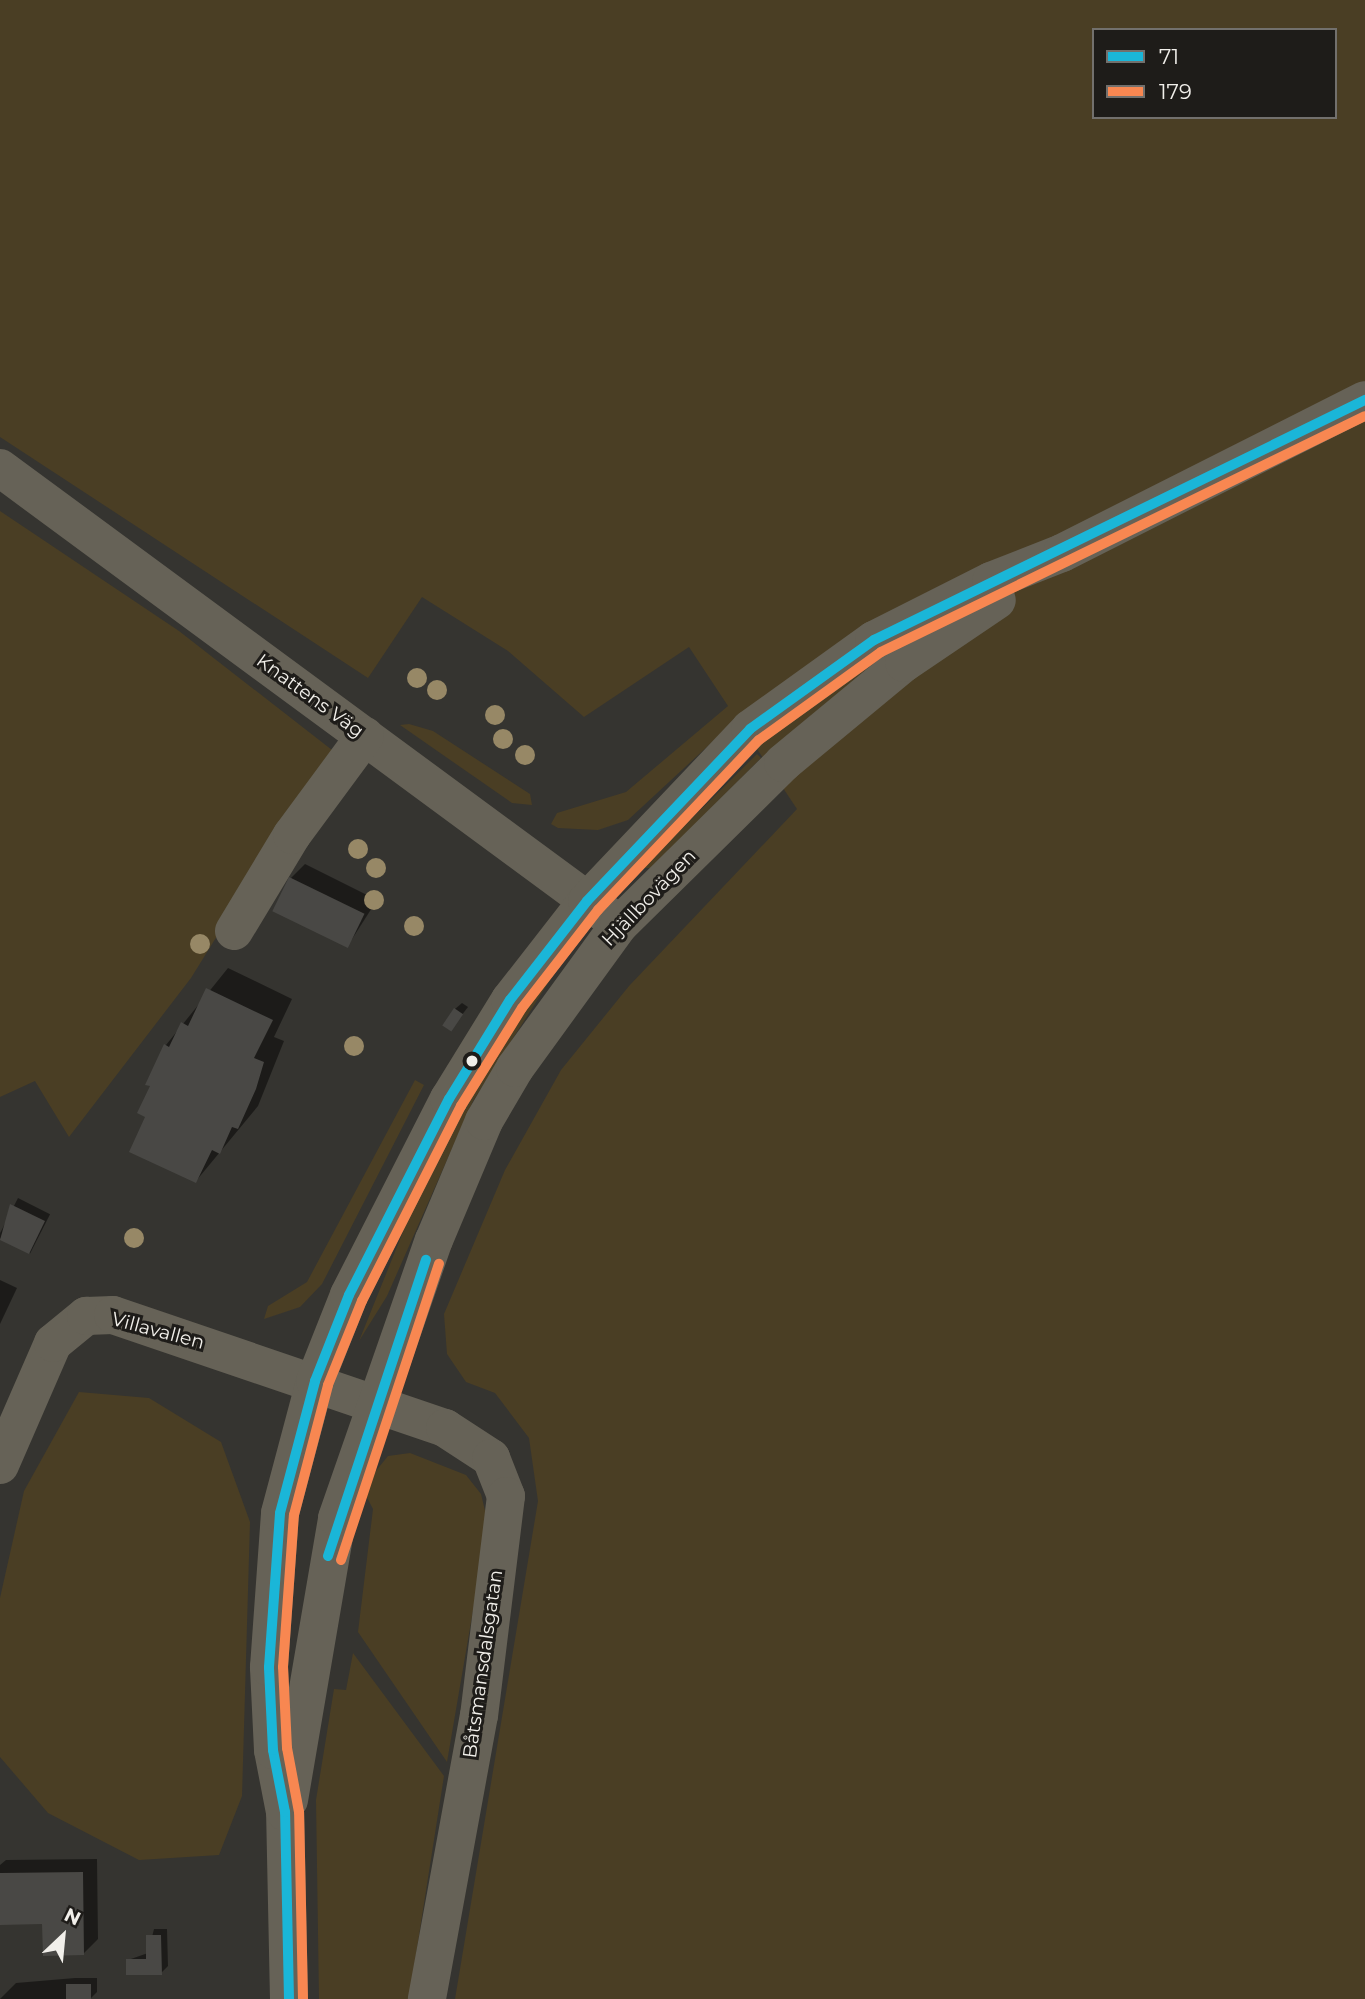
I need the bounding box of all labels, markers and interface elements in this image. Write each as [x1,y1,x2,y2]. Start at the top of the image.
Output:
legend [1092,28,1337,119]
text: 71 [1159,44,1179,69]
text: 179 [1159,79,1192,104]
street label: Knattens Väg [252,649,368,743]
street label: Hjällbovägen [597,845,701,951]
unlabelled marker [465,1054,479,1068]
street label: Villavallen [109,1308,207,1354]
street label: Båtsmansdalsgatan [458,1568,508,1760]
north arrow [28,1901,98,1971]
text: N [60,1903,84,1930]

